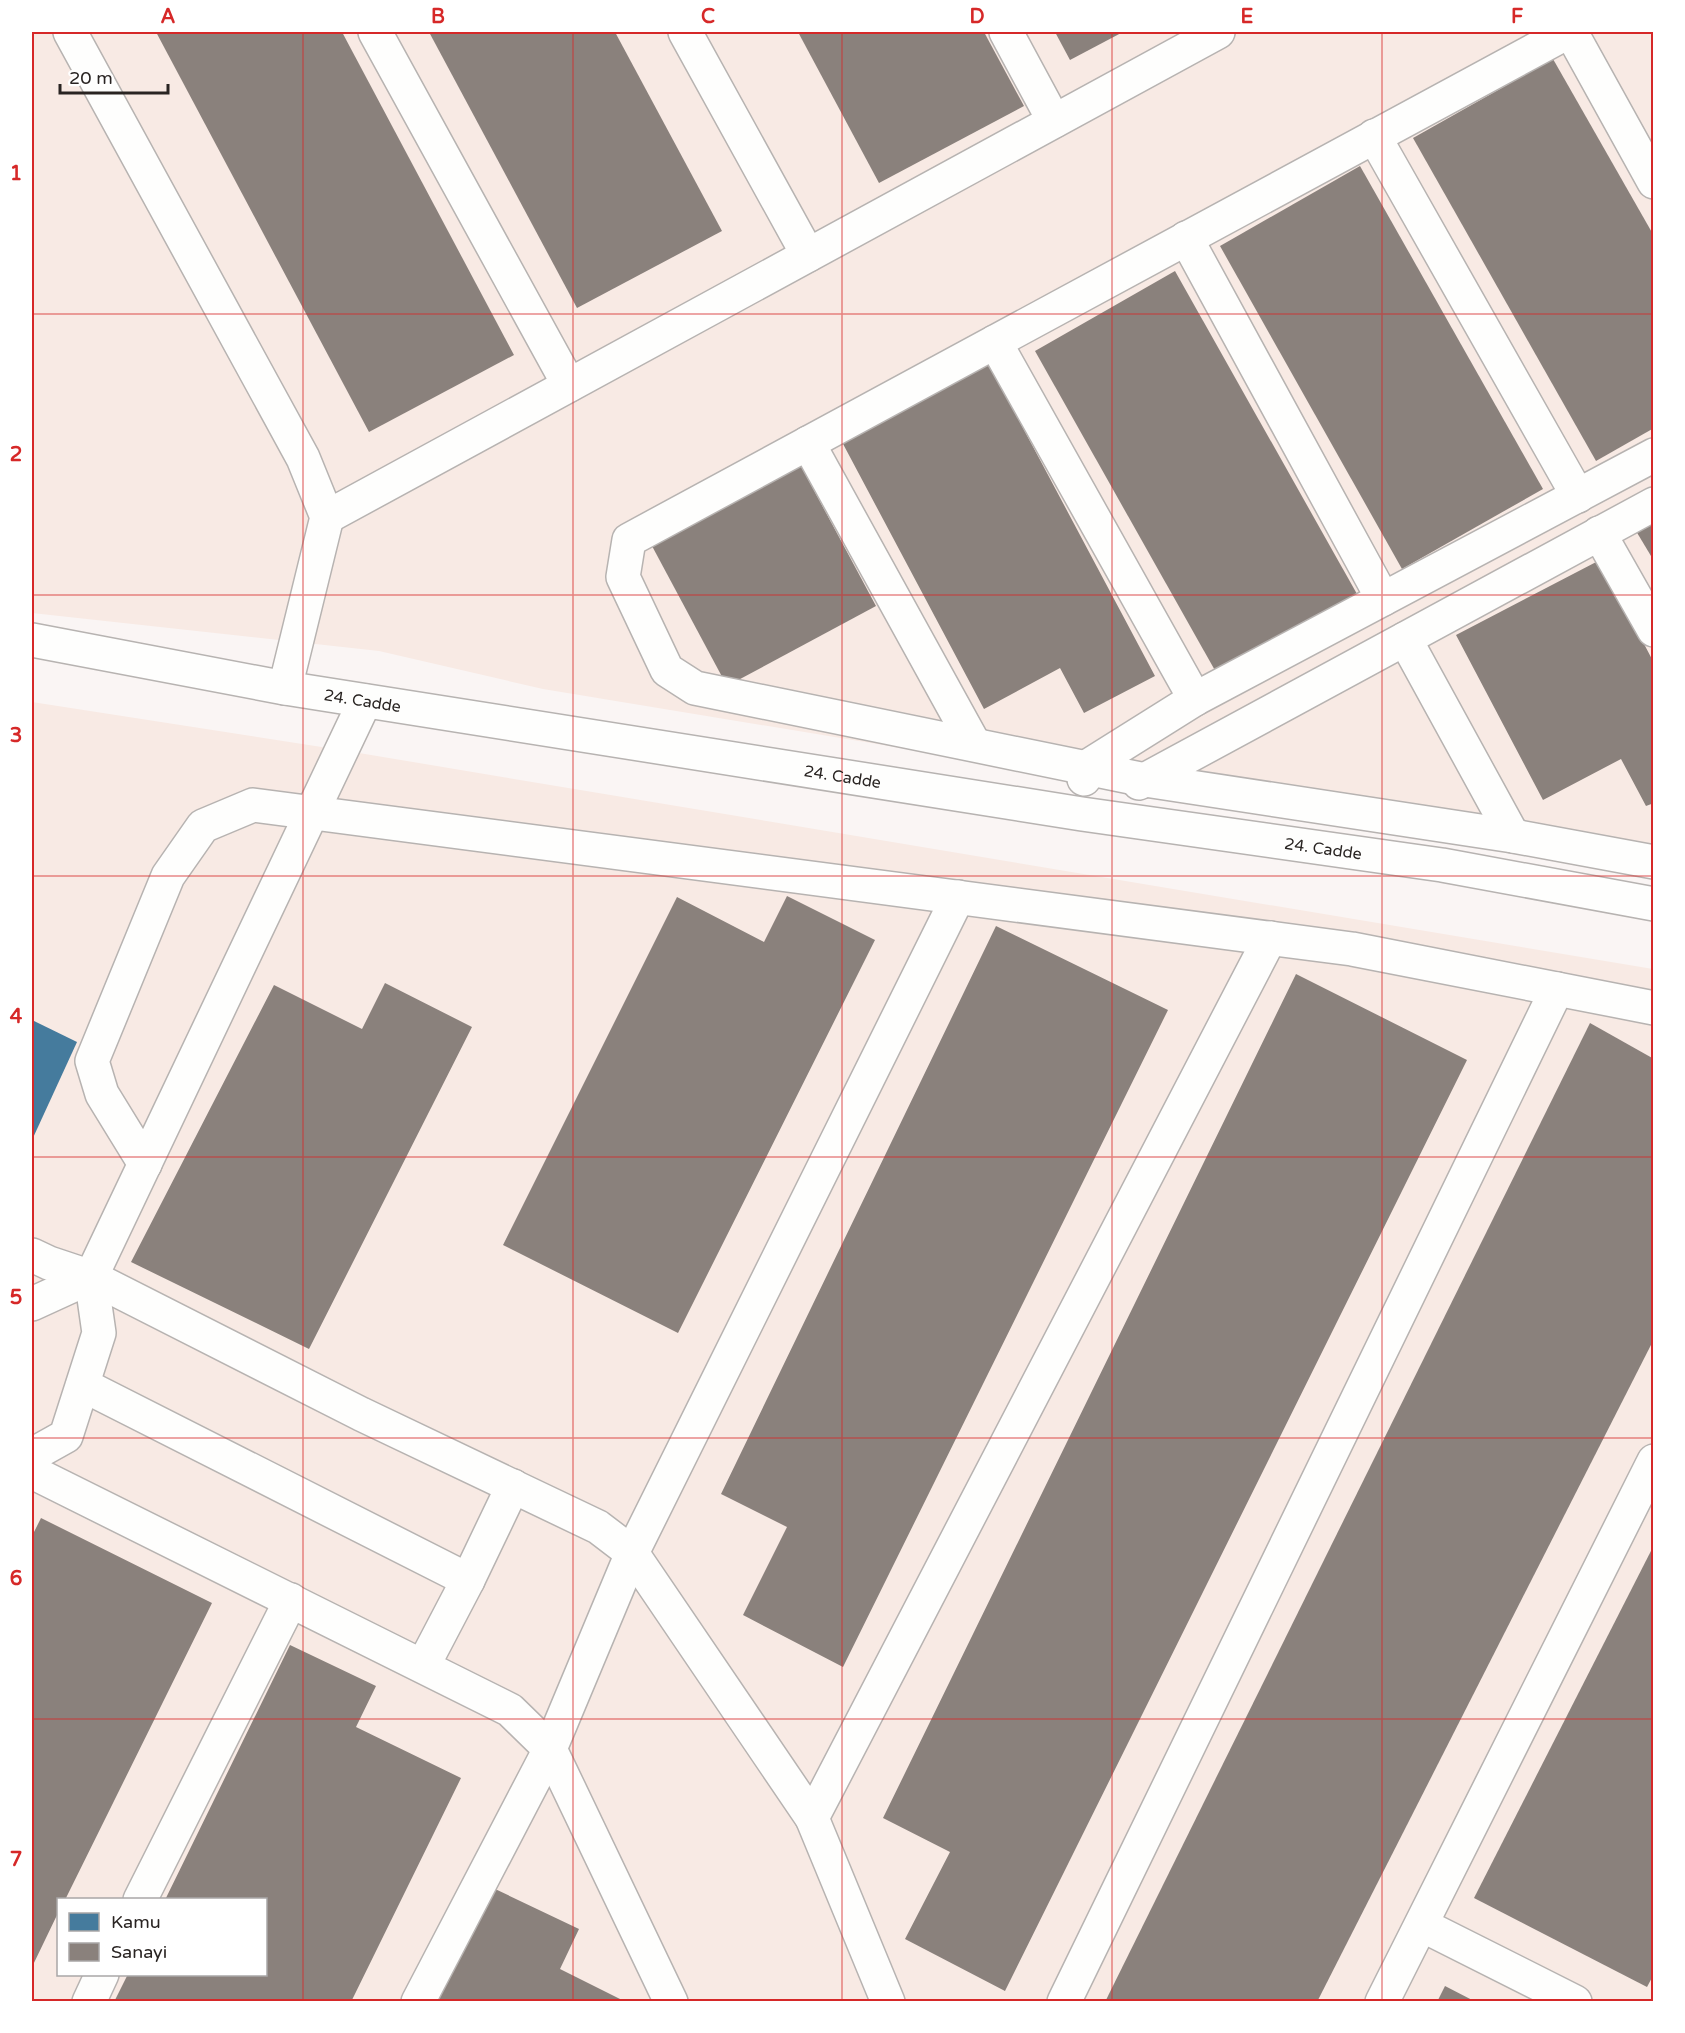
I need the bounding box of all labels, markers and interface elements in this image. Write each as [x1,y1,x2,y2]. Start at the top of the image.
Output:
text: A [161,5,176,29]
text: B [431,5,445,29]
text: C [701,5,715,29]
text: D [969,5,985,29]
text: E [1241,5,1254,29]
text: F [1511,5,1523,29]
scale bar [60,57,168,95]
text: 20 m [69,67,113,89]
text: 1 [10,162,22,186]
text: 2 [10,443,22,467]
street label: 24. Cadde [322,685,402,717]
text: 3 [10,724,22,748]
street label: 24. Cadde [802,761,882,793]
street label: 24. Cadde [1283,834,1363,865]
text: 4 [10,1005,23,1029]
text: 5 [10,1286,22,1310]
text: 6 [10,1567,22,1591]
text: 7 [10,1848,22,1872]
legend [57,1898,267,1976]
text: Kamu [111,1911,161,1933]
text: Sanayi [111,1941,167,1963]

